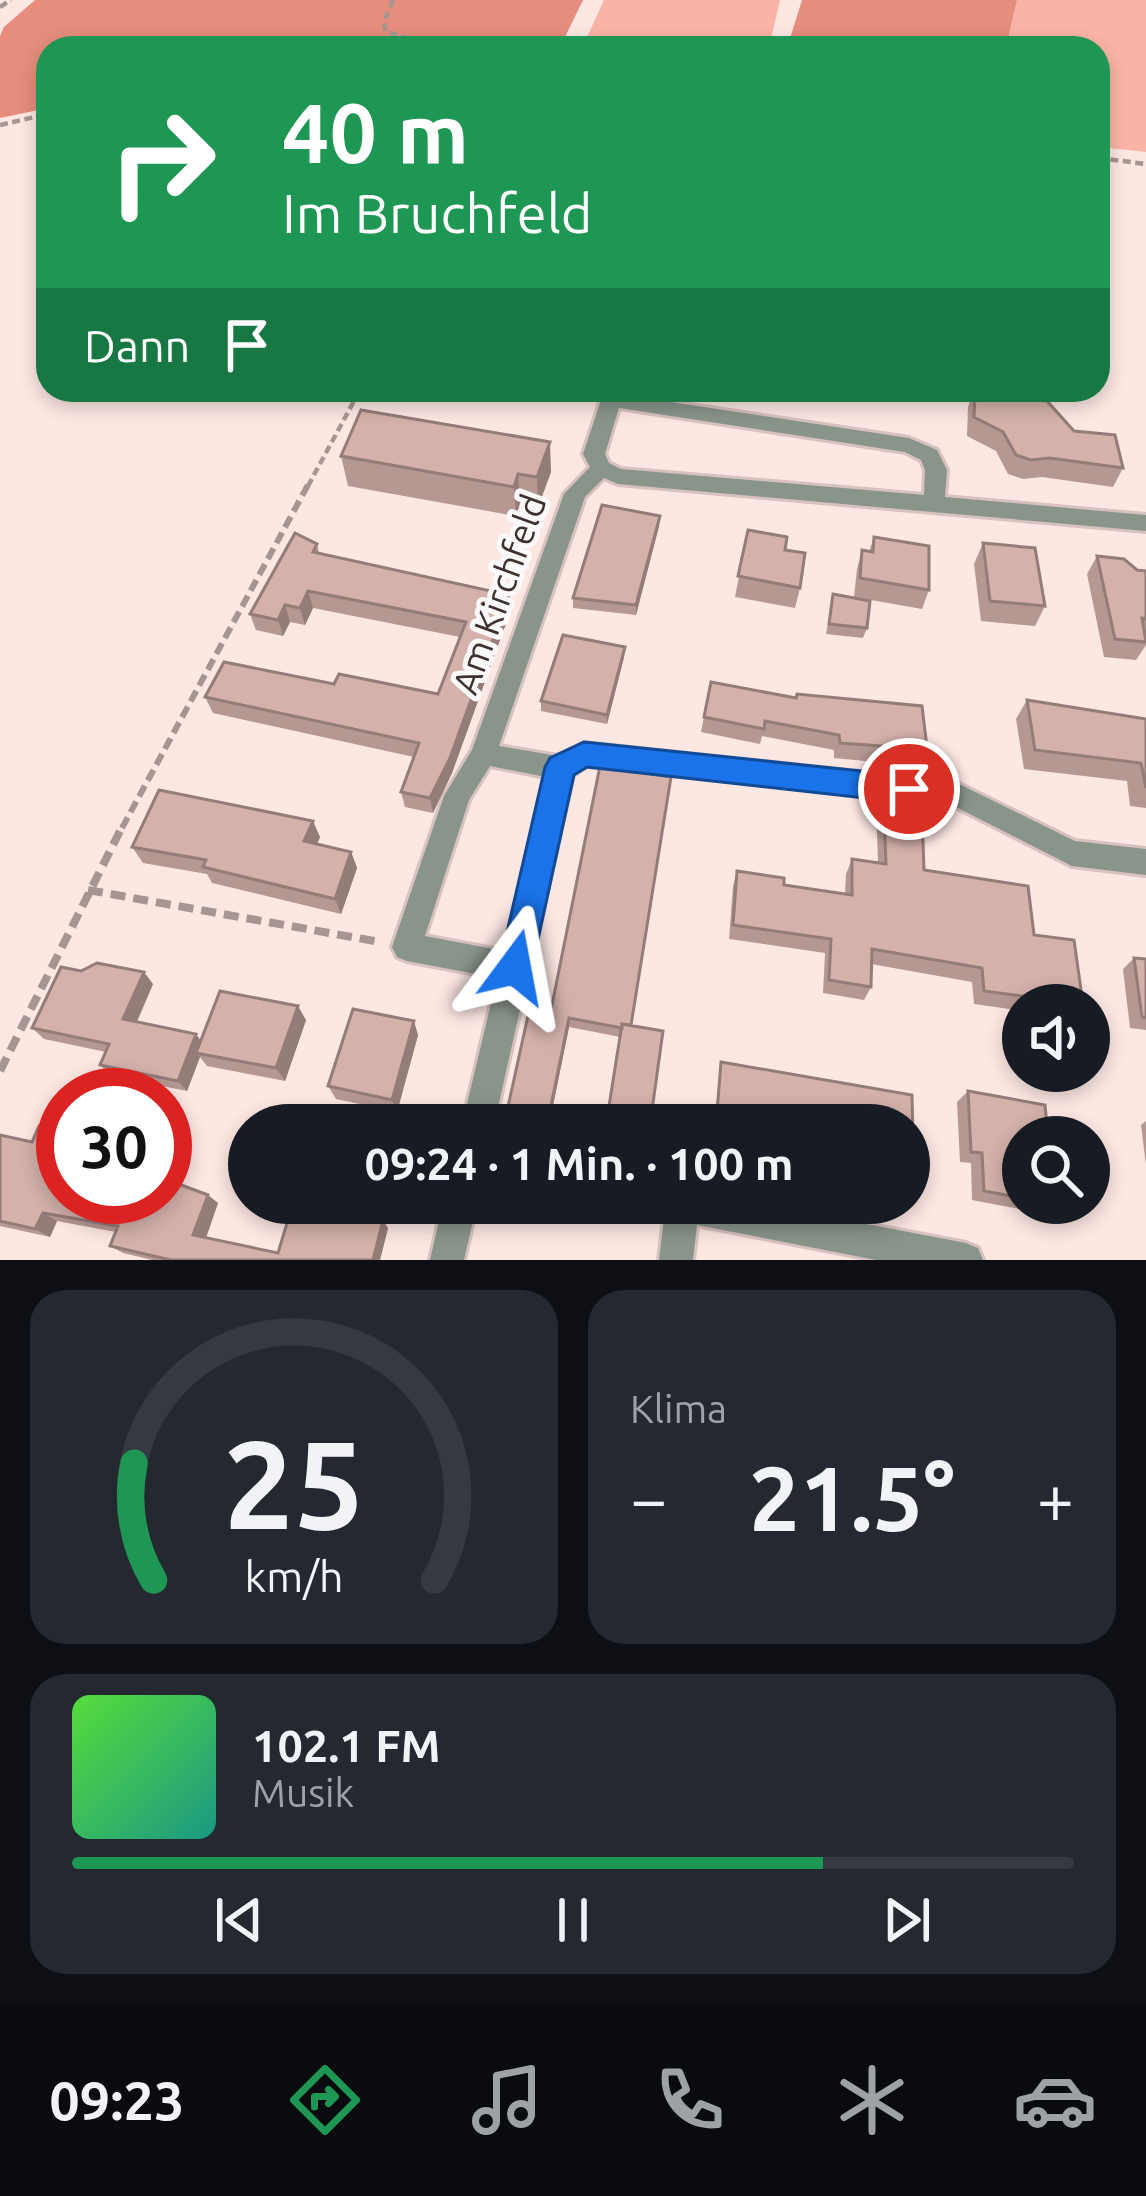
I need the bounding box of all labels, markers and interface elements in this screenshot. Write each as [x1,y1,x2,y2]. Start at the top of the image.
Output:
icon: right [84,84,240,240]
text: 40 m [282,85,469,179]
text: Im Bruchfeld [282,183,592,243]
icon: arrive [214,312,280,378]
text: Dann [84,320,190,371]
street label: Am Kirchfeld [444,489,554,699]
pin [858,738,960,840]
icon: arrive [876,756,942,822]
position arrow [452,904,578,1030]
map controls [1002,984,1110,1224]
button: sound [1002,984,1110,1092]
speed limit sign: 30 [36,1068,192,1224]
button: search [1002,1116,1110,1224]
text: 09:24 · 1 Min. · 100 m [365,1138,794,1189]
text: Klima [630,1387,727,1430]
text: 25 [224,1413,364,1553]
text: 21.5° [749,1447,955,1548]
text: − [630,1461,667,1535]
text: + [1037,1461,1074,1535]
text: km/h [244,1552,344,1600]
text: 102.1 FM [252,1720,441,1771]
text: Musik [252,1771,354,1814]
icon: previous [206,1887,272,1953]
icon: pause [540,1887,606,1953]
icon: next [874,1887,940,1953]
icon: directions [283,2058,367,2142]
icon: music [465,2058,549,2142]
icon: phone [648,2058,732,2142]
icon: climate [830,2058,914,2142]
icon: car [1013,2058,1097,2142]
text: 09:23 [49,2070,184,2130]

